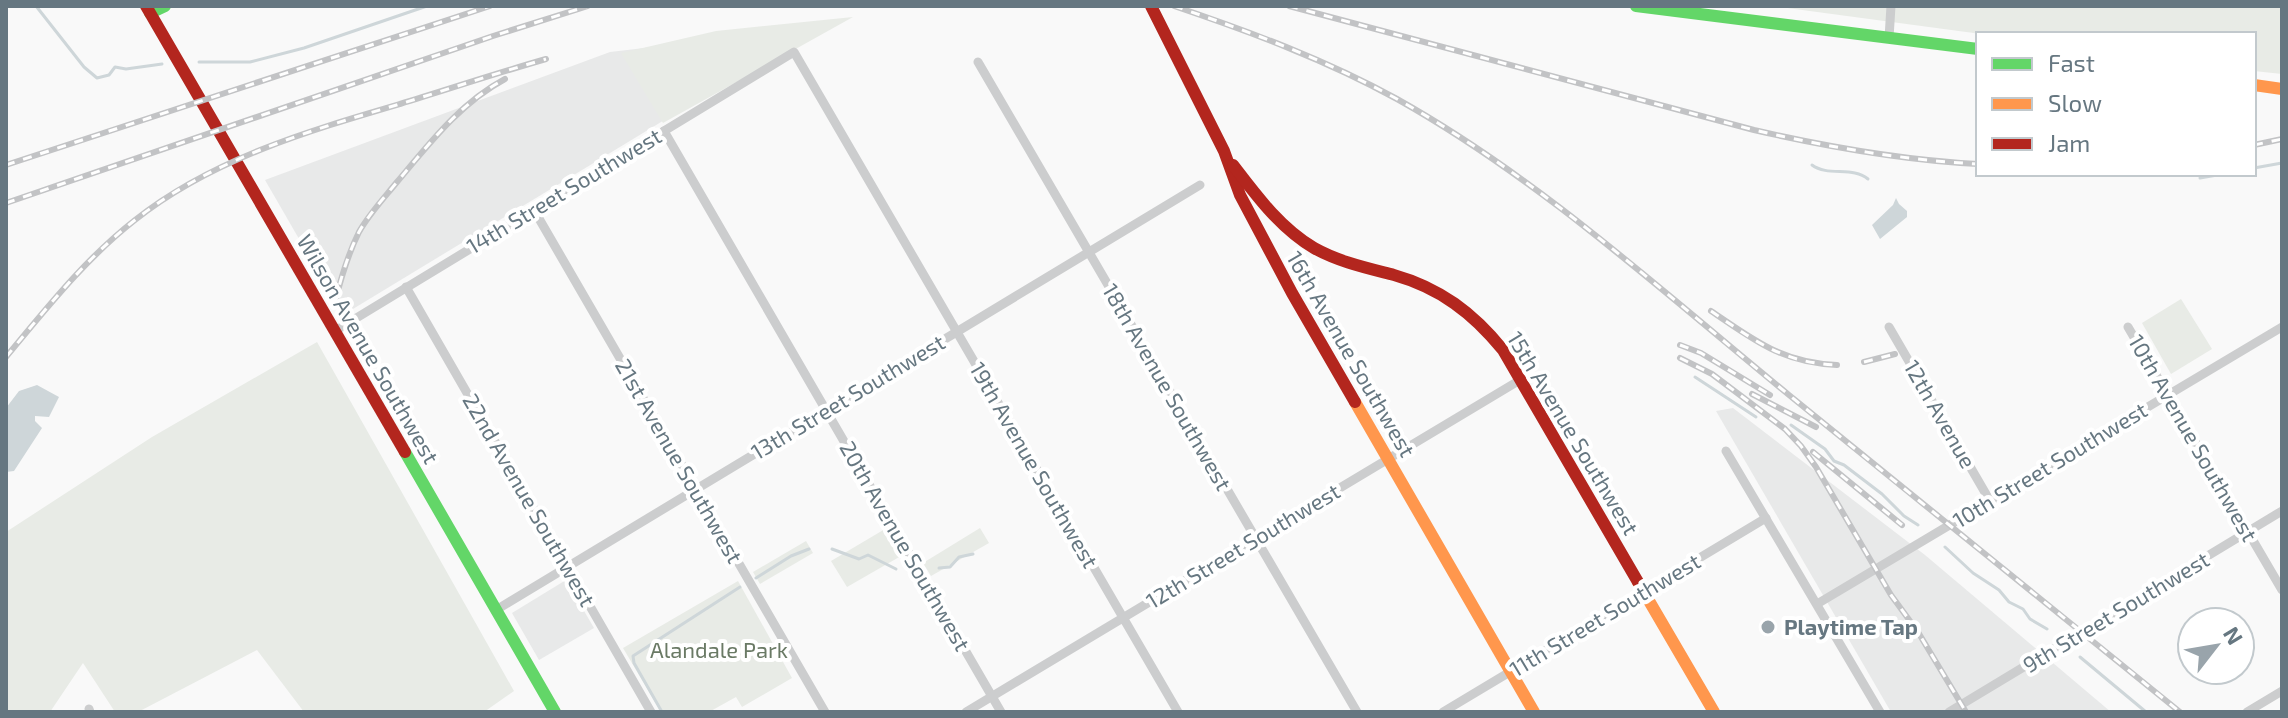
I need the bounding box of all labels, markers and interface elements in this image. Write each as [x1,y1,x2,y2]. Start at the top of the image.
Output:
legend [1976,32,2256,176]
text: Fast [2048,48,2095,77]
text: Slow [2048,88,2102,117]
street label: 14th Street Southwest [461,122,665,259]
text: Jam [2048,128,2090,157]
street label: Wilson Avenue Southwest [293,229,445,468]
street label: 16th Avenue Southwest [1282,246,1421,461]
street label: 18th Avenue Southwest [1098,279,1238,494]
street label: 15th Avenue Southwest [1503,326,1645,539]
street label: 13th Street Southwest [746,328,949,464]
street label: 10th Avenue Southwest [2124,330,2264,545]
street label: 21st Avenue Southwest [611,354,749,567]
street label: 12th Avenue [1900,355,1982,472]
street label: 19th Avenue Southwest [965,357,1104,572]
street label: 22nd Avenue Southwest [458,389,601,610]
street label: 10th Street Southwest [1948,396,2151,532]
street label: 20th Avenue Southwest [835,436,977,655]
street label: 12th Street Southwest [1141,477,1344,613]
street label: 9th Street Southwest [2018,545,2213,677]
street label: 11th Street Southwest [1505,547,1704,681]
north arrow [2176,606,2256,686]
place label: Playtime Tap [1784,613,1918,640]
marker: Playtime Tap [1759,618,1777,636]
text: N [2219,622,2249,649]
park label: Alandale Park [650,636,788,662]

